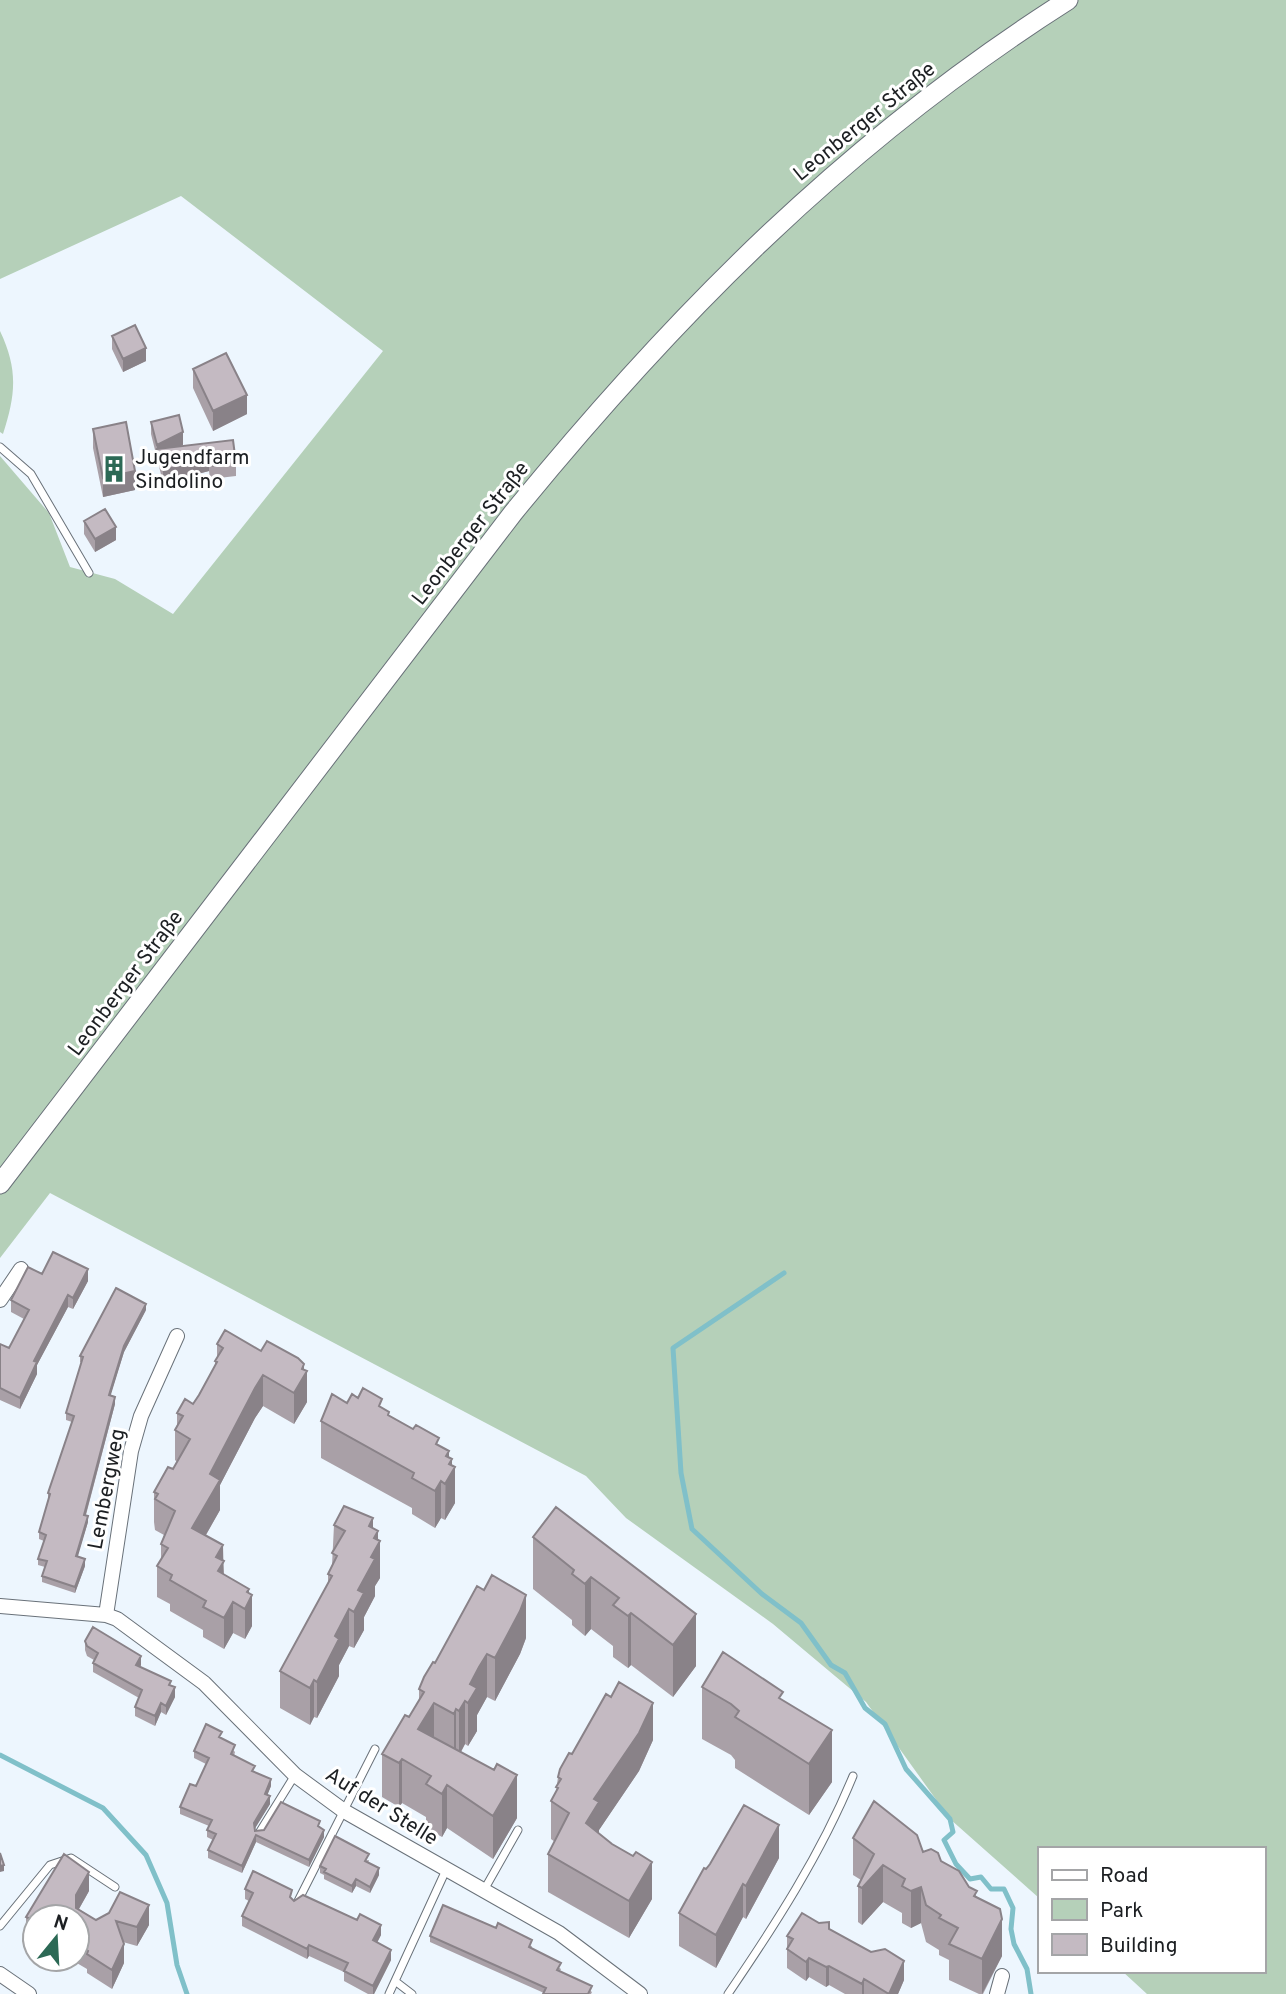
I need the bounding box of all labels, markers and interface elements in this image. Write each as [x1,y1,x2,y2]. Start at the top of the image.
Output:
street label: Leonberger Straße [788,56,942,188]
place label: Jugendfarm Sindolino [135,445,249,496]
building icon: Jugendfarm Sindolino [99,454,129,484]
street label: Leonberger Straße [406,456,536,611]
street label: Leonberger Straße [63,906,190,1062]
street label: Lembergweg [83,1427,132,1552]
street label: Auf der Stelle [320,1762,443,1853]
legend [1038,1847,1265,1973]
text: Road [1100,1863,1149,1890]
text: Park [1100,1898,1143,1925]
north arrow [21,1903,91,1973]
text: N [50,1910,71,1937]
text: Building [1100,1933,1178,1960]

